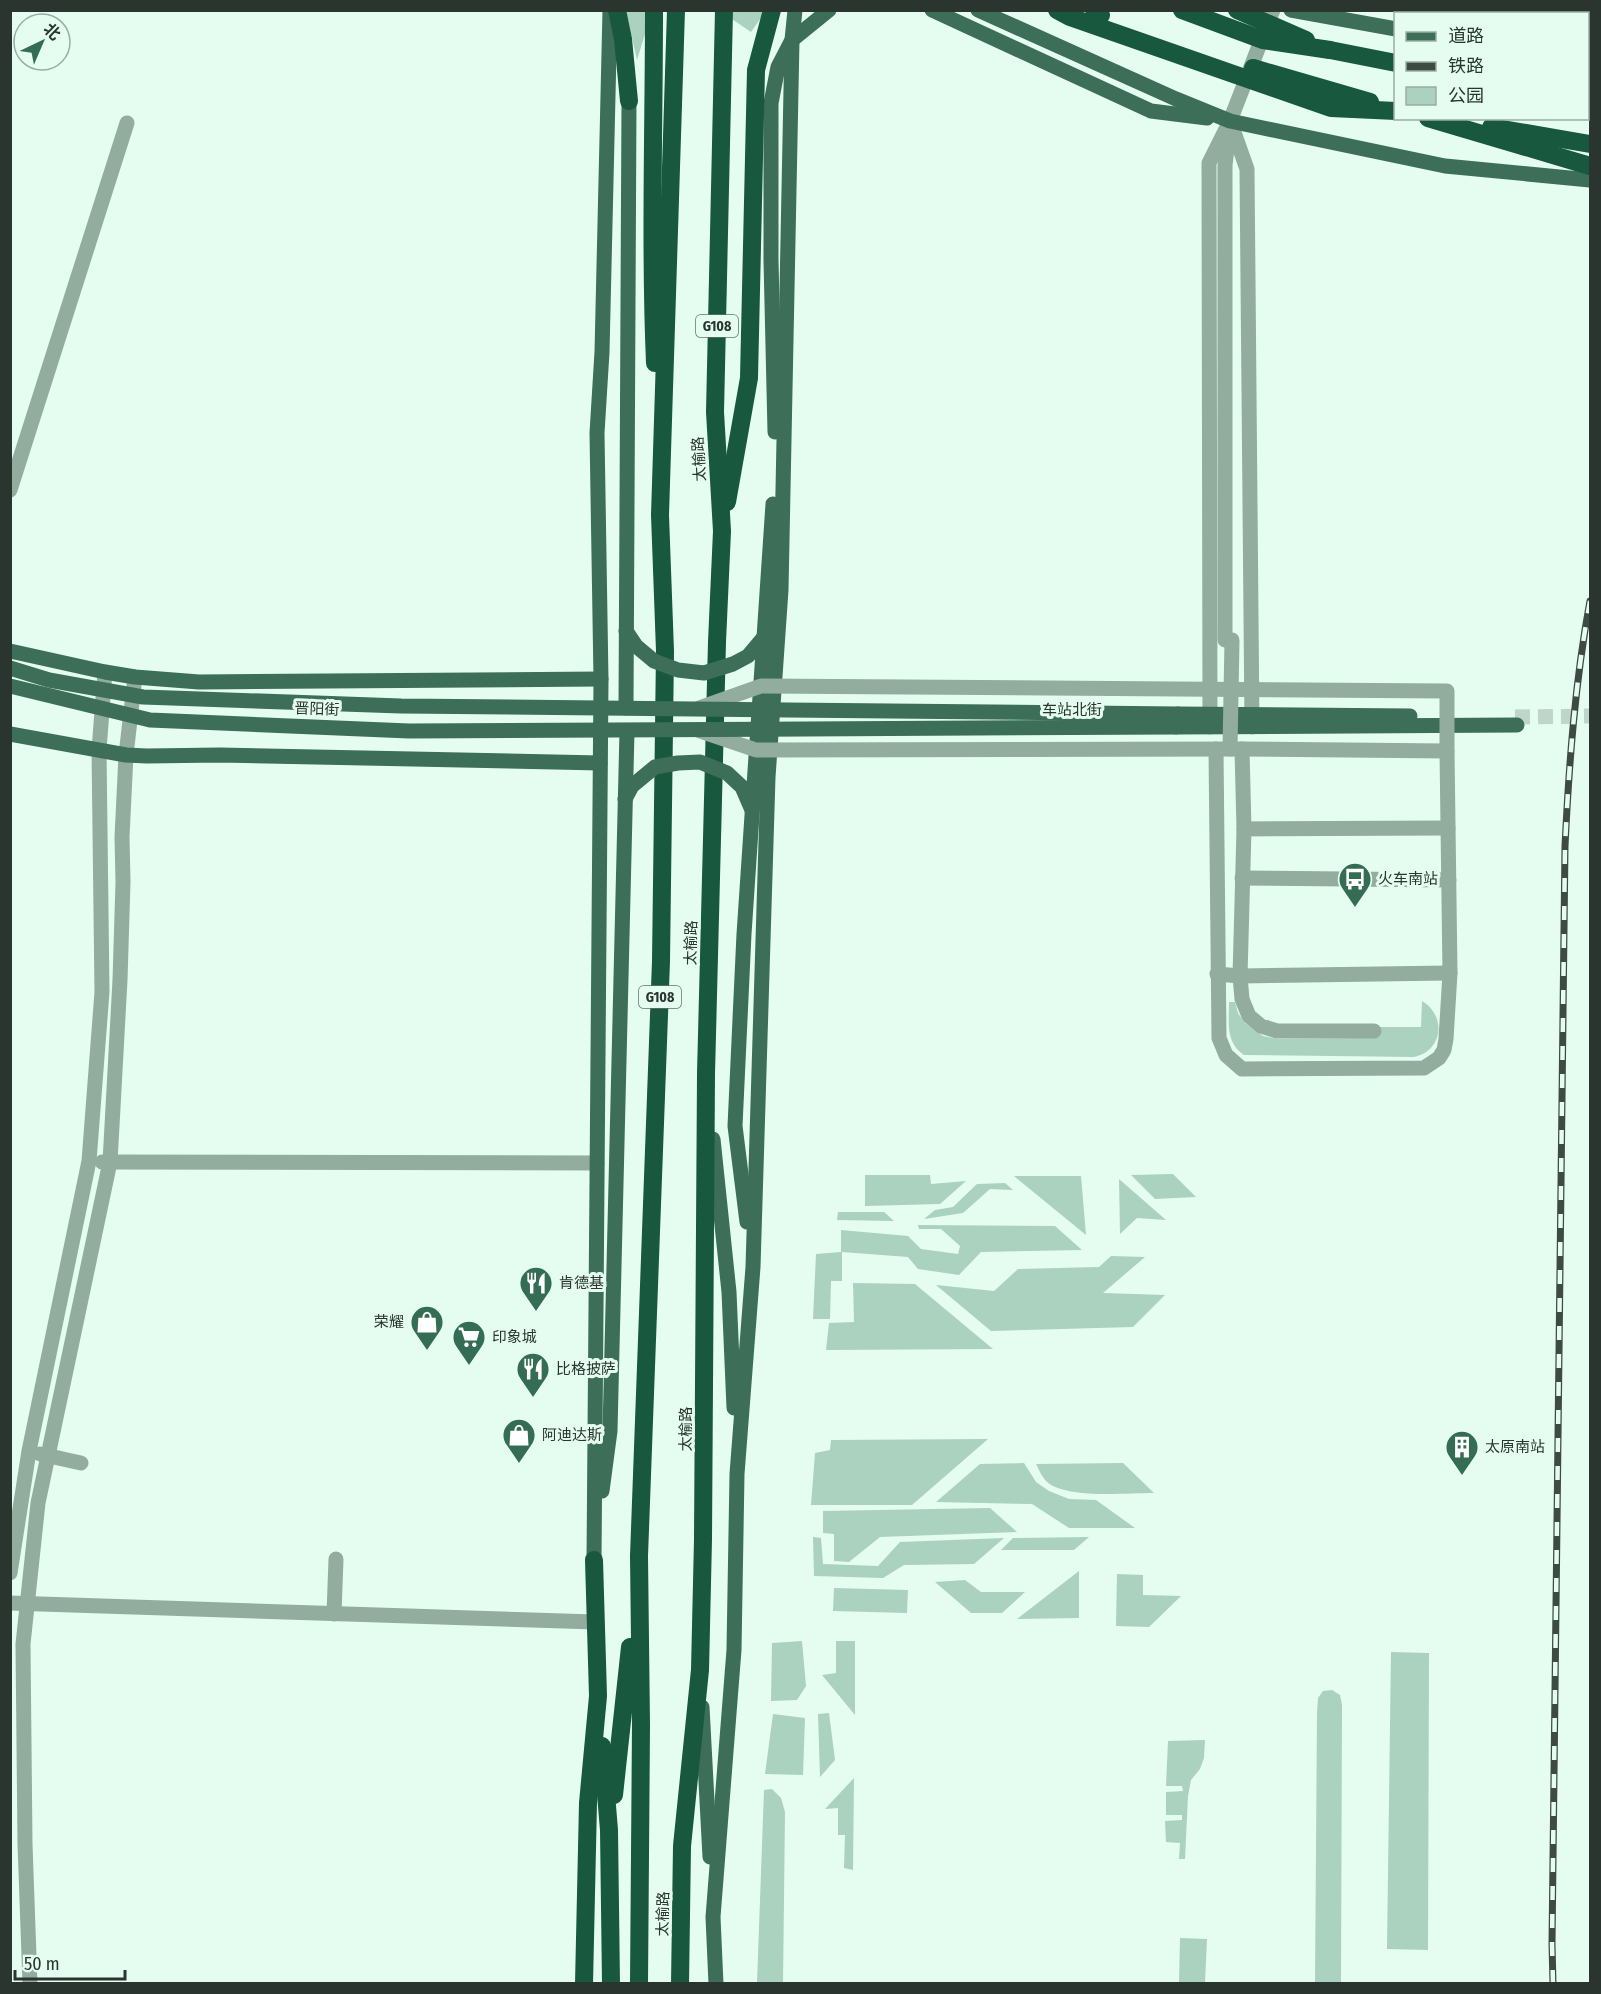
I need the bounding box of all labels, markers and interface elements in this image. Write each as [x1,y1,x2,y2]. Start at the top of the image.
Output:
north arrow [12,12,72,72]
legend [1394,12,1589,120]
text: 北 [40,19,64,44]
text: 道路 [1448,25,1484,47]
text: 铁路 [1448,55,1484,77]
text: 公园 [1448,85,1484,107]
road number: G108 [696,315,738,337]
street label: 太榆路 [689,436,709,482]
street label: 晋阳街 [294,699,340,719]
street label: 车站北街 [1042,701,1102,719]
bus stop icon: 火车南站 [1337,861,1373,908]
place label: 火车南站 [1378,870,1438,888]
street label: 太榆路 [682,920,700,966]
road number: G108 [639,986,681,1008]
restaurant icon: 肯德基 [518,1265,554,1312]
place label: 肯德基 [559,1274,604,1292]
shop icon: 荣耀 [409,1304,445,1351]
place label: 荣耀 [374,1313,404,1331]
supermarket icon: 印象城 [451,1319,487,1366]
place label: 印象城 [492,1328,537,1346]
restaurant icon: 比格披萨 [515,1351,551,1398]
place label: 比格披萨 [556,1360,616,1378]
street label: 太榆路 [677,1406,695,1452]
shop icon: 阿迪达斯 [501,1417,537,1464]
place label: 阿迪达斯 [542,1426,602,1444]
building icon: 太原南站 [1444,1429,1480,1476]
place label: 太原南站 [1485,1438,1545,1456]
street label: 太榆路 [654,1891,672,1937]
scale bar [15,1943,124,1981]
text: 50 m [24,1953,60,1975]

